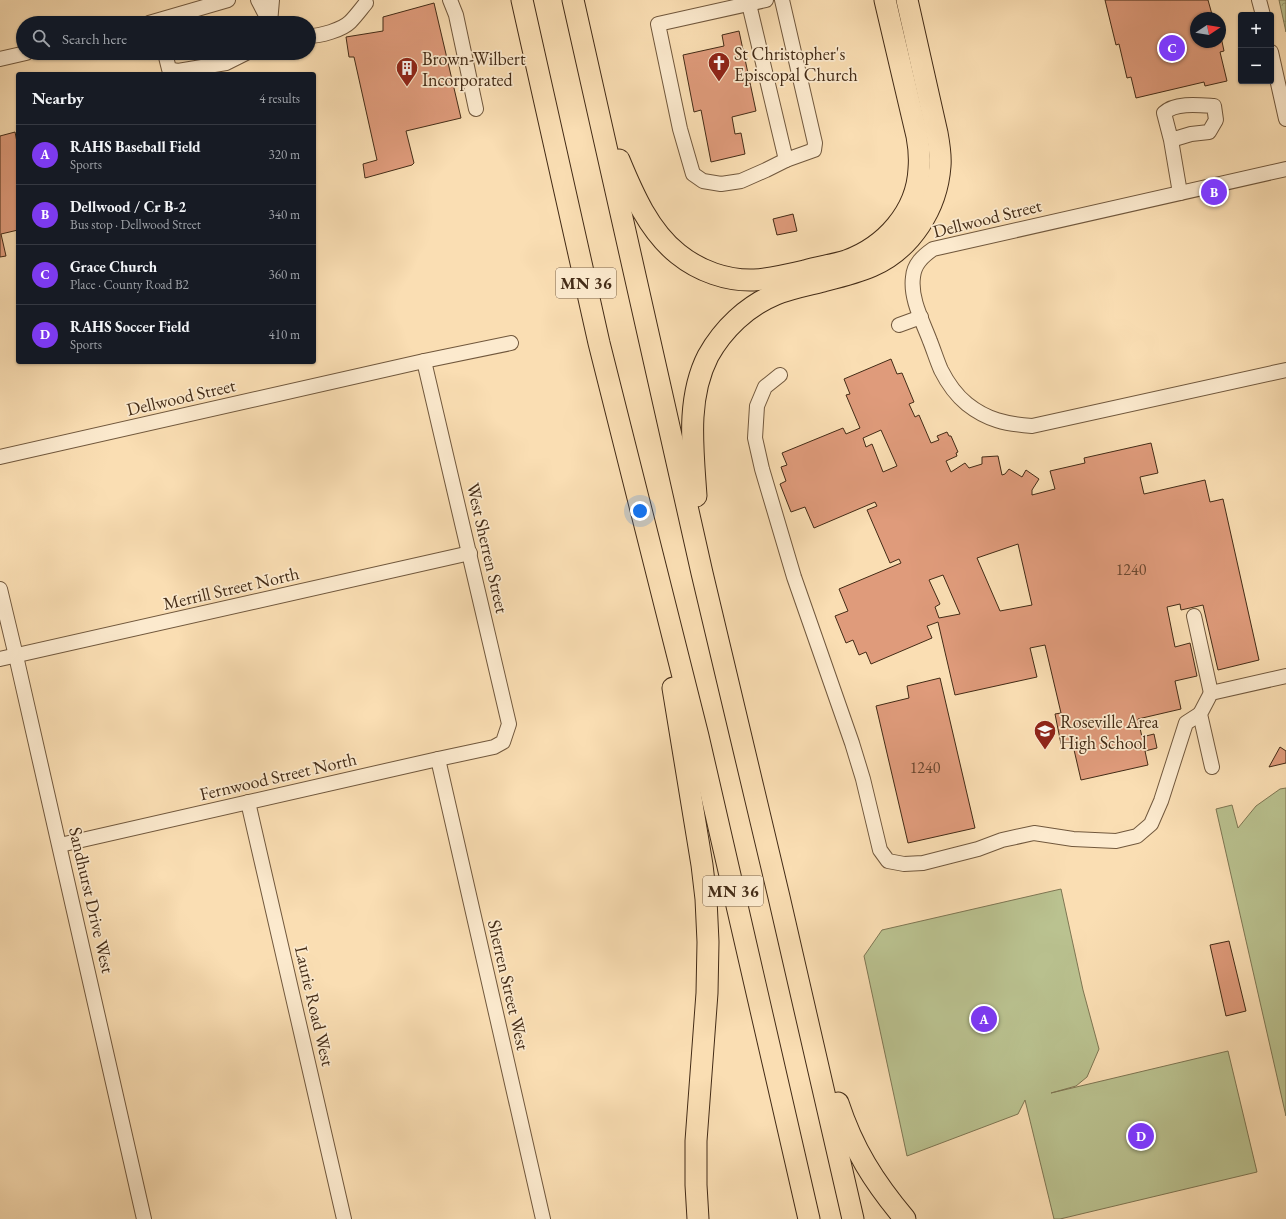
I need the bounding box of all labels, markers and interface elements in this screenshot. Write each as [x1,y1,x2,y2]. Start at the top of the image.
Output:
north arrow [1190,12,1226,48]
map controls [1238,12,1274,84]
button: + [1238,12,1274,48]
search box [16,16,316,60]
icon: search [30,27,52,49]
text: Search here [62,29,127,48]
pin: C [1159,33,1185,63]
place label: St Christopher's Episcopal Church [734,42,858,86]
place label: Brown-Wilbert Incorporated [422,47,526,91]
button: − [1238,48,1274,84]
church icon: St Christopher's Episcopal Church [706,50,732,83]
building icon: Brown-Wilbert Incorporated [394,55,420,88]
text: Nearby [32,87,84,109]
text: 4 results [259,90,300,107]
text: RAHS Baseball Field [70,137,200,156]
text: A [40,146,50,163]
text: 320 m [269,146,300,163]
text: Sports [70,156,102,173]
pin: B [1201,177,1227,207]
street label: Dellwood Street [930,193,1044,243]
text: Dellwood / Cr B-2 [70,197,186,216]
text: B [41,206,49,223]
text: 340 m [269,206,300,223]
text: Bus stop · Dellwood Street [70,216,201,233]
text: Grace Church [70,257,157,276]
text: C [40,266,50,283]
text: 360 m [269,266,300,283]
road number: MN 36 [556,268,616,298]
text: Place · County Road B2 [70,276,189,293]
text: RAHS Soccer Field [70,317,190,336]
text: D [40,326,50,343]
text: 410 m [269,326,300,343]
text: Sports [70,336,102,353]
street label: Dellwood Street [124,373,238,421]
street label: West Sherren Street [462,481,514,616]
your location [630,501,650,521]
house number: 1240 [1116,559,1147,580]
street label: Merrill Street North [161,561,301,615]
place label: Roseville Area High School [1060,710,1160,754]
school or university icon: Roseville Area High School [1032,718,1058,751]
street label: Fernwood Street North [197,747,359,805]
house number: 1240 [910,757,941,778]
street label: Sandhurst Drive West [64,825,120,976]
road number: MN 36 [703,876,763,906]
street label: Sherren Street West [483,918,535,1053]
street label: Laurie Road West [290,944,340,1069]
pin: A [971,1004,997,1034]
pin: D [1128,1121,1154,1151]

